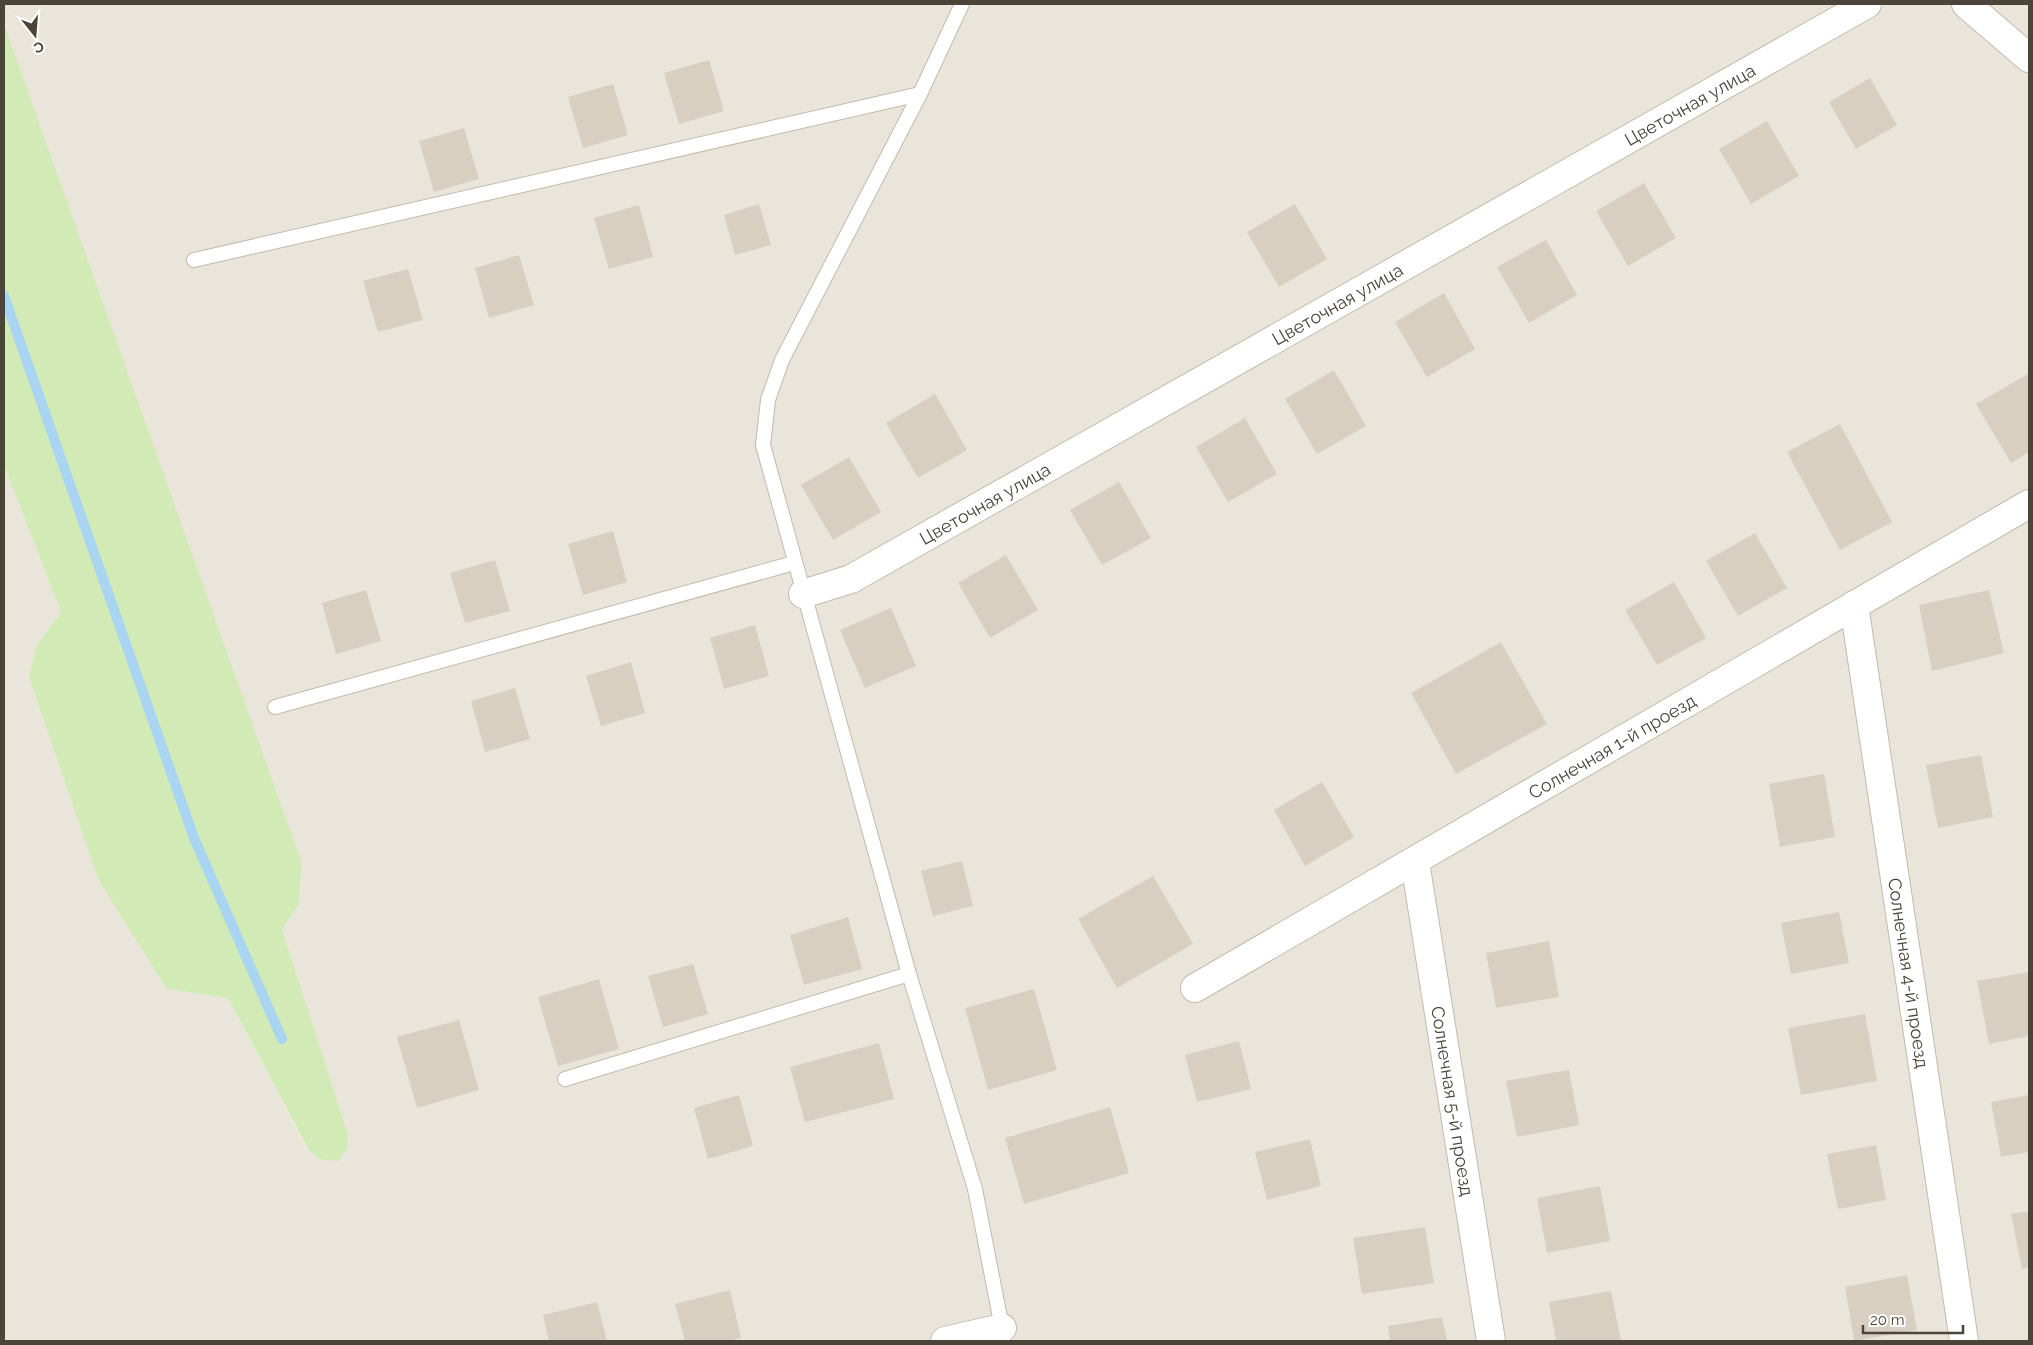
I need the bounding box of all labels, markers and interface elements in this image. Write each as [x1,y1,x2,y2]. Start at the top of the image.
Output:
north arrow [10,10,60,60]
text: С [31,38,46,57]
street label: Цветочная улица [1621,59,1759,150]
street label: Цветочная улица [1268,259,1406,349]
street label: Цветочная улица [916,458,1054,549]
street label: Солнечная 1-й проезд [1525,689,1699,803]
street label: Солнечная 4-й проезд [1884,876,1934,1069]
street label: Солнечная 5-й проезд [1428,1005,1478,1197]
scale bar [1863,1302,1963,1334]
text: 20 m [1870,1311,1905,1329]

